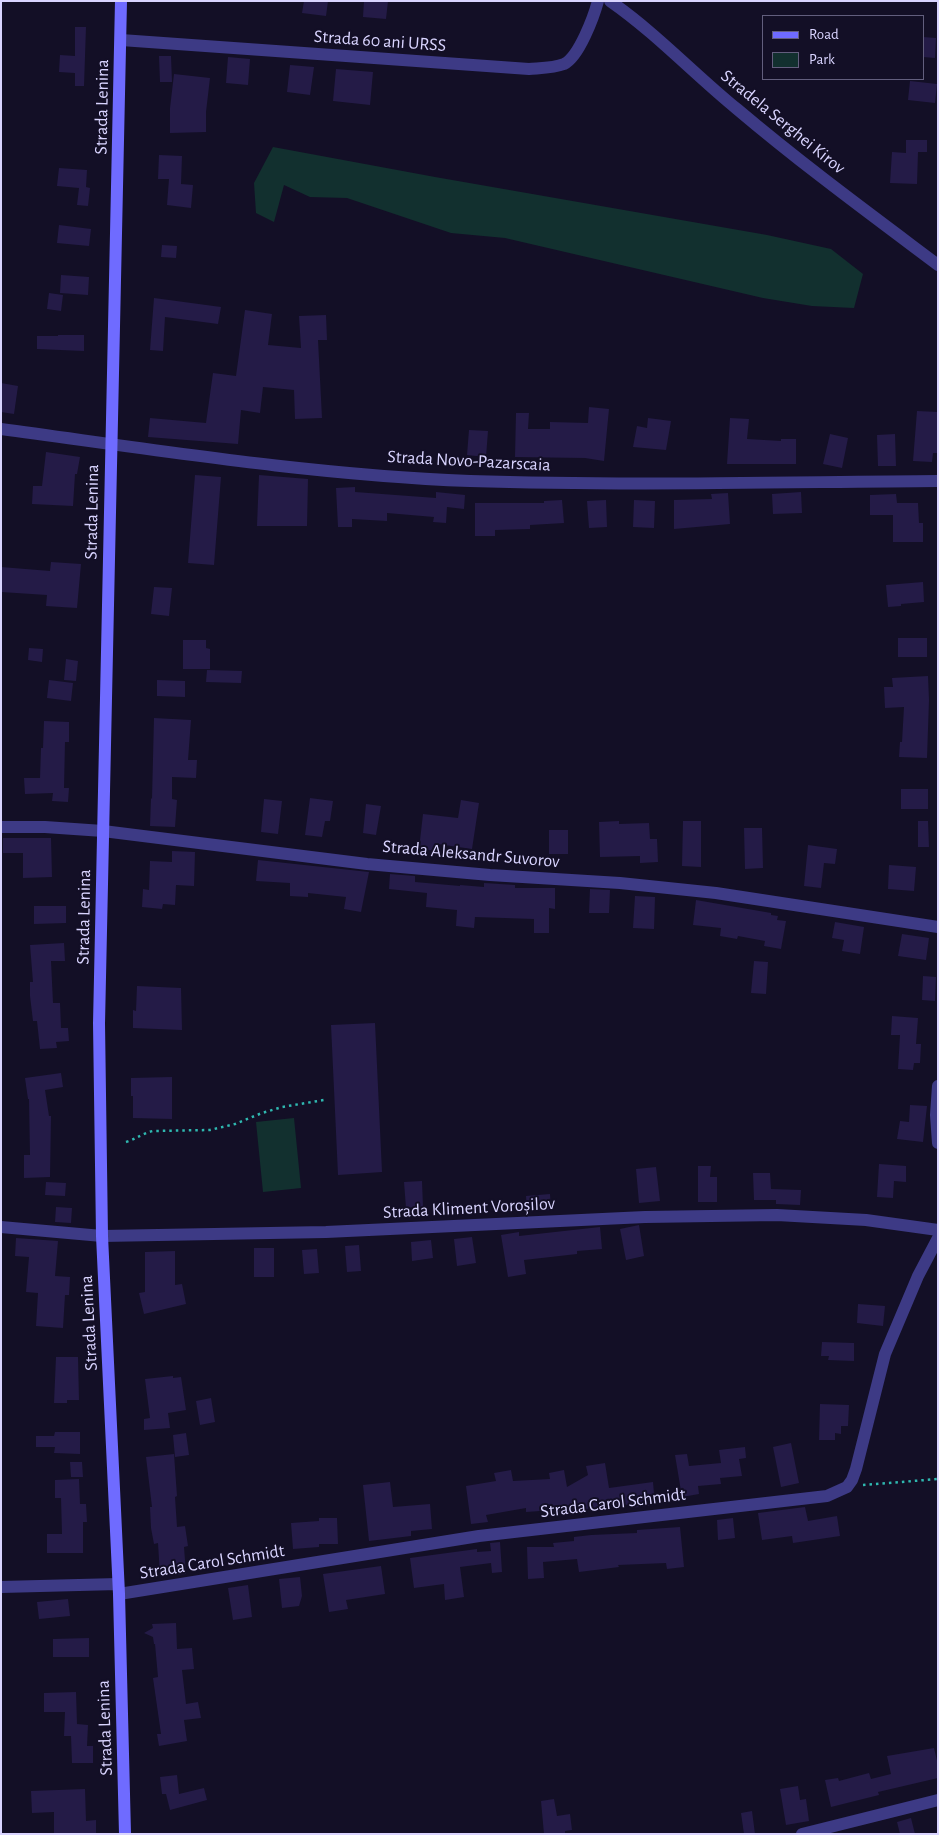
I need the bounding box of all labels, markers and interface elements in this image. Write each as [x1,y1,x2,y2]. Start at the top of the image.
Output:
legend [762,15,924,80]
street label: Strada 60 ani URSS [313,26,447,56]
text: Road [809,27,839,42]
text: Park [809,52,835,67]
street label: Strada Lenina [90,59,114,155]
street label: Stradela Serghei Kirov [716,65,850,179]
street label: Strada Novo-Pazarscaia [387,446,551,476]
street label: Strada Lenina [80,464,104,560]
street label: Strada Aleksandr Suvorov [382,835,560,873]
street label: Strada Lenina [72,869,96,965]
street label: Strada Kliment Voroșilov [382,1193,556,1223]
street label: Strada Lenina [76,1275,102,1371]
street label: Strada Carol Schmidt [539,1483,687,1523]
street label: Strada Carol Schmidt [138,1540,286,1584]
street label: Strada Lenina [93,1680,117,1776]

